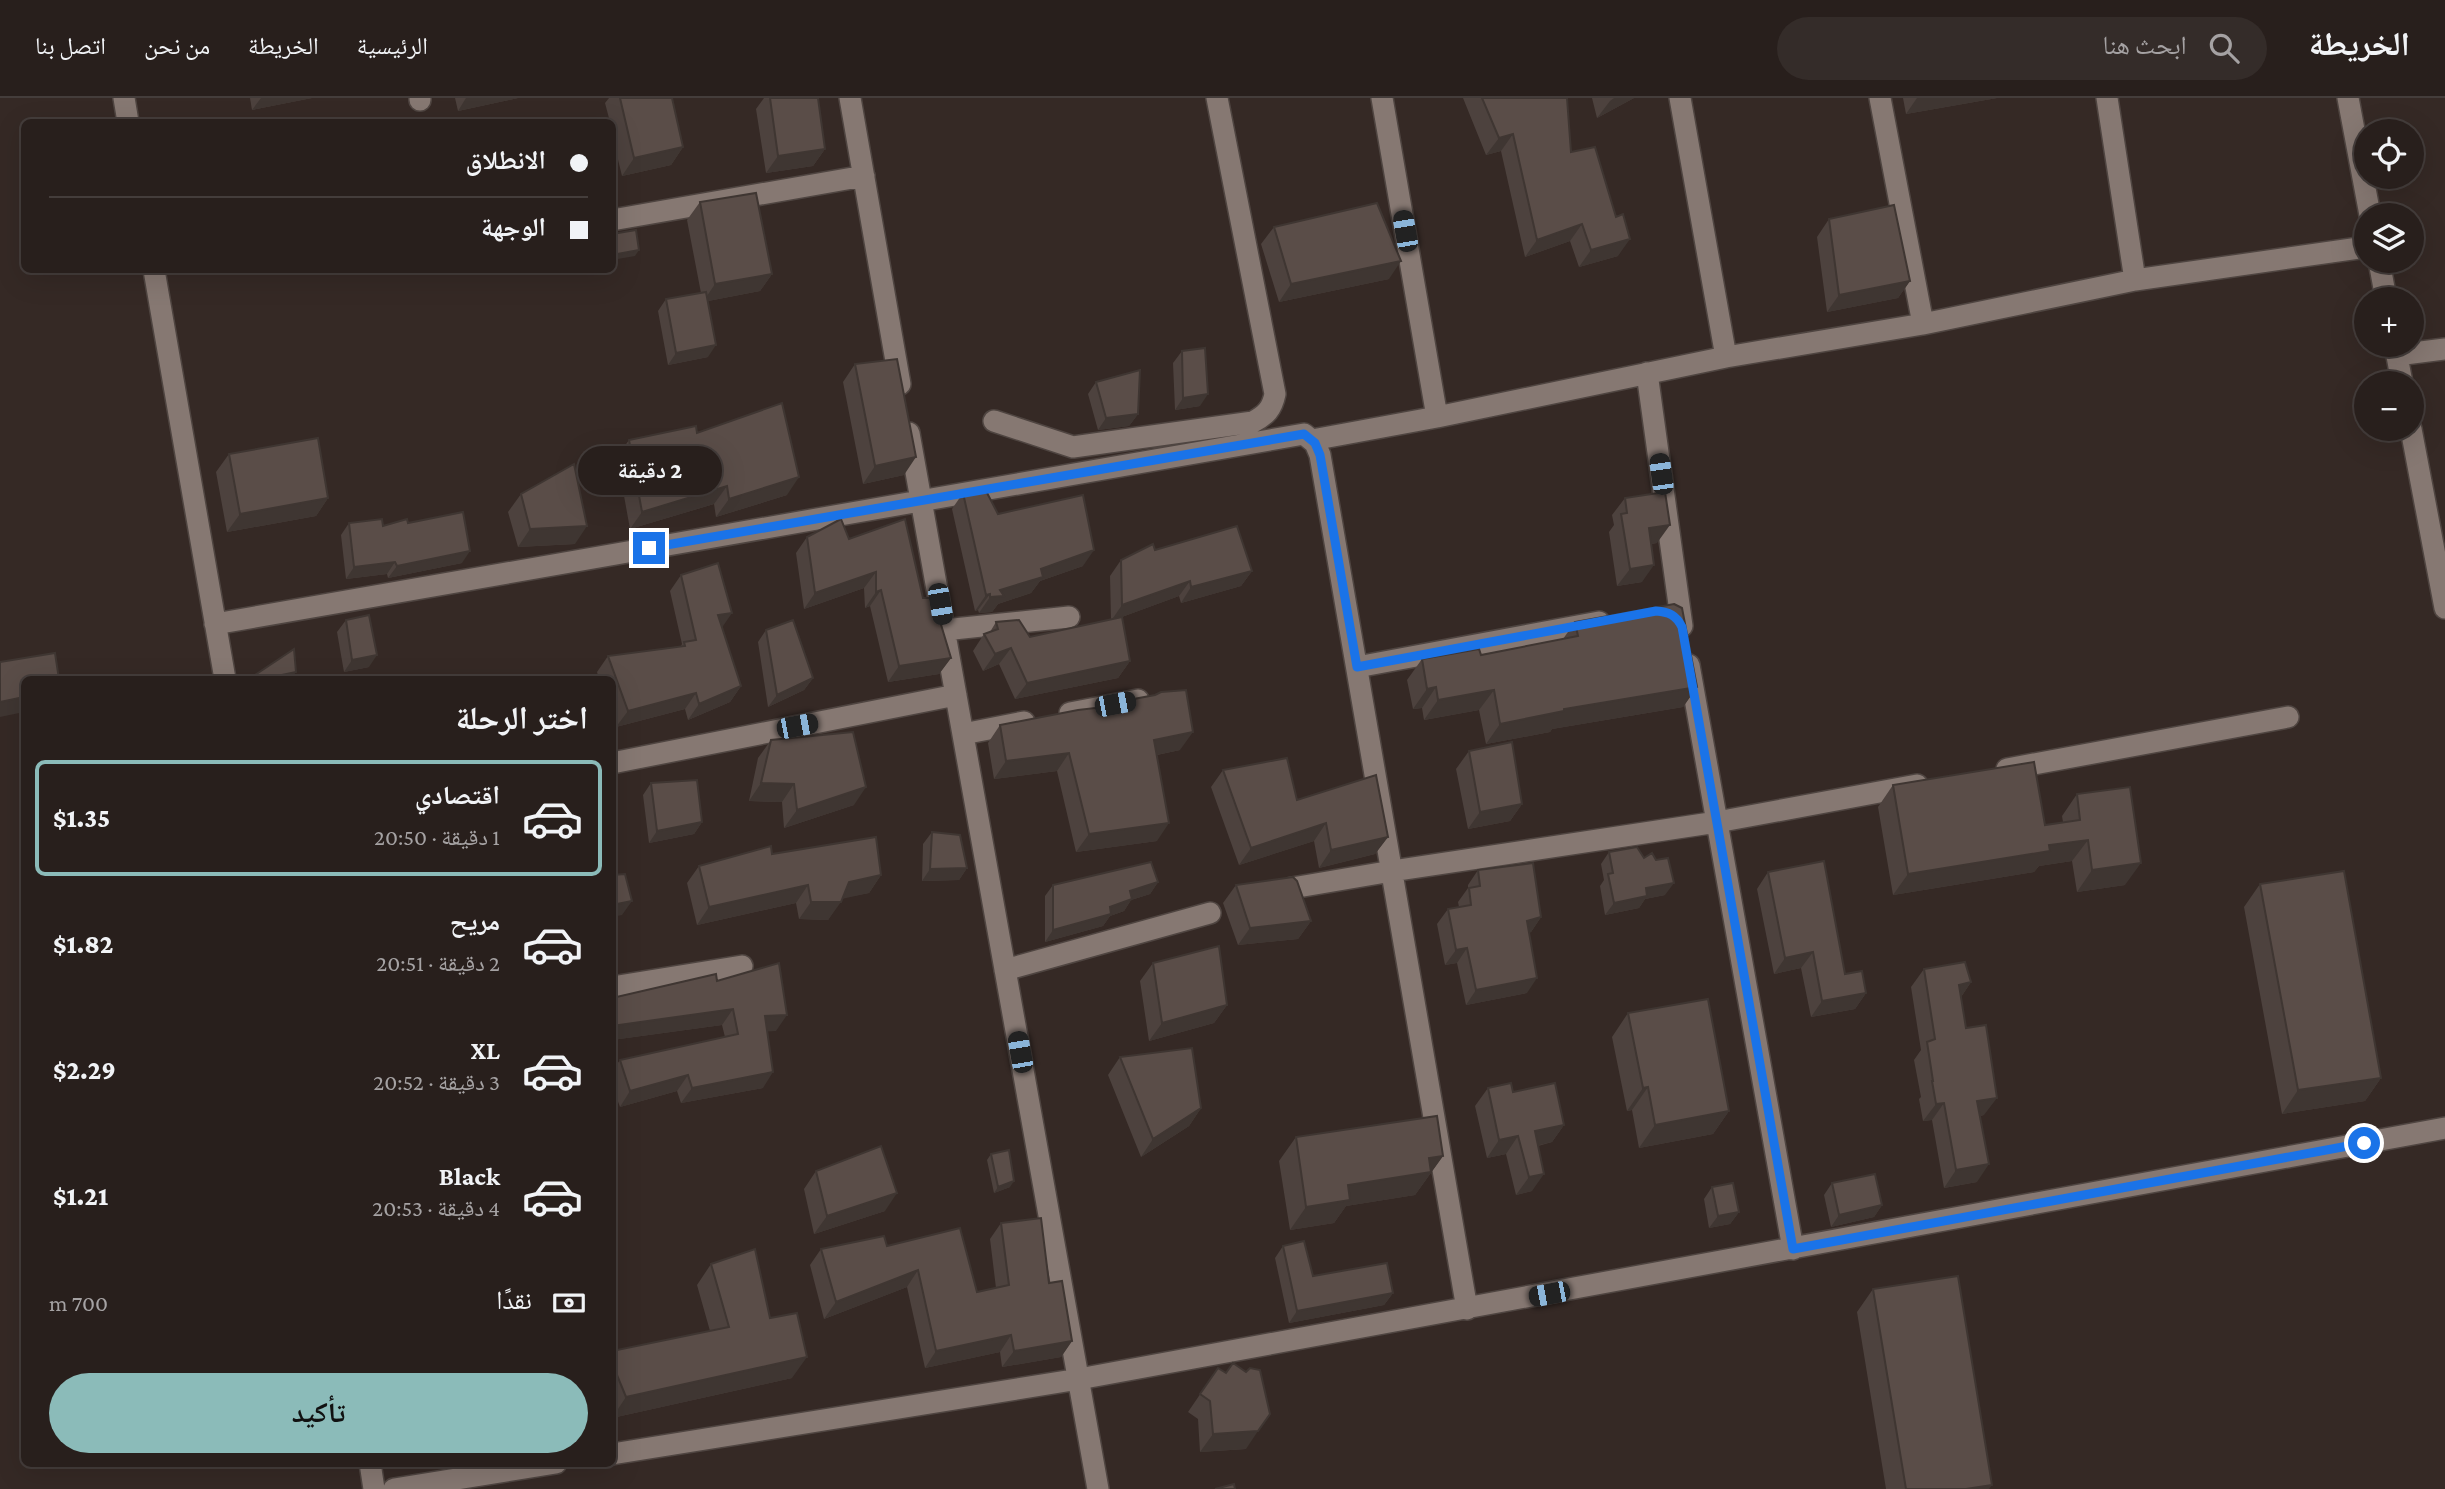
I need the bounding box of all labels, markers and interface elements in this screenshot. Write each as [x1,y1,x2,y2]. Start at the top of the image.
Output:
search box [1777,17,2267,80]
text: الخريطة [2309,25,2410,62]
icon: search [2205,29,2243,67]
text: ابحث هنا [2103,31,2187,60]
text: اتصل بنا [35,32,106,59]
text: من نحن [144,32,210,59]
text: الخريطة [248,32,319,59]
text: الرئيسية [357,32,428,59]
map controls [2354,119,2424,441]
button: locate [2354,119,2424,189]
text: الانطلاق [466,146,546,175]
button: layers [2354,203,2424,273]
car [1392,208,1419,254]
text: الوجهة [481,213,546,242]
button: + [2354,287,2424,357]
button: − [2354,371,2424,441]
callout: 2 دقيقة [577,447,721,496]
car [1648,452,1675,496]
text: 2 دقيقة [618,457,682,483]
route end [633,532,665,564]
car [927,581,954,627]
car [1093,690,1138,718]
text: اختر الرحلة [456,700,588,736]
car [775,712,820,740]
text: اقتصادي [415,781,500,810]
icon: car [521,787,584,850]
text: $1.35 [53,804,110,833]
text: 1 دقيقة · 20:50 [374,824,500,850]
text: مريح [450,907,500,936]
icon: car [521,913,584,976]
text: $1.82 [53,930,113,959]
text: 2 دقيقة · 20:51 [376,950,500,976]
car [1007,1029,1034,1075]
text: XL [471,1036,500,1065]
icon: car [521,1039,584,1102]
text: $2.29 [53,1056,116,1085]
text: 3 دقيقة · 20:52 [373,1069,500,1095]
route start [2348,1127,2380,1159]
text: Black [439,1162,500,1191]
icon: car [521,1165,584,1228]
text: $1.21 [53,1182,108,1211]
text: 4 دقيقة · 20:53 [372,1195,500,1221]
car [1527,1280,1572,1308]
icon: cash [550,1284,588,1322]
text: نقدًا [496,1286,532,1315]
text: 700 m [49,1290,108,1316]
button: تأكيد [49,1373,588,1453]

